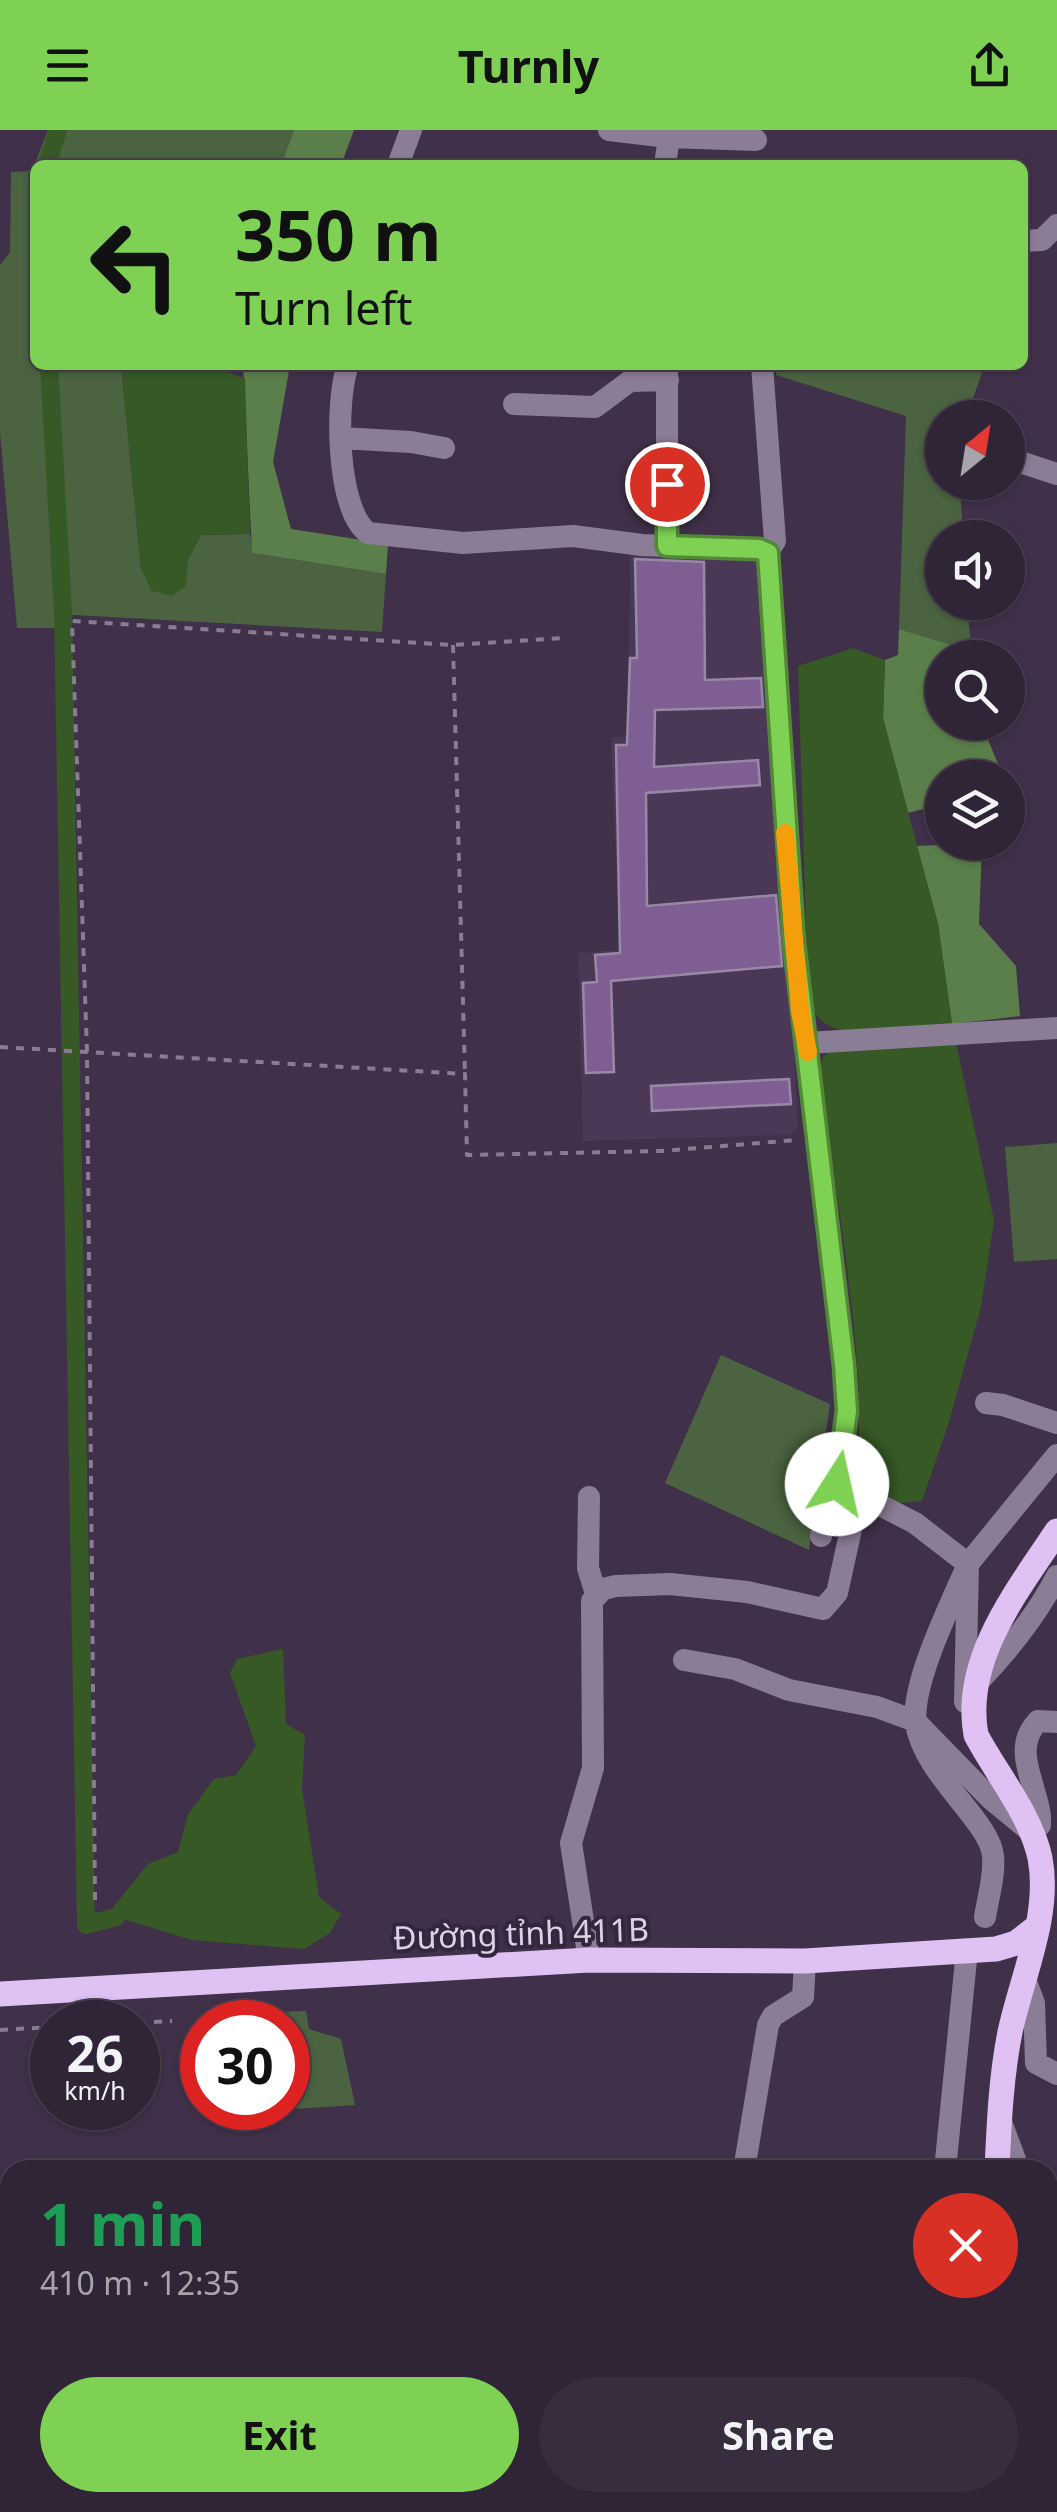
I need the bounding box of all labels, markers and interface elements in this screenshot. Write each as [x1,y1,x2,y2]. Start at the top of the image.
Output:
text: Turnly [458,35,599,96]
icon: menu [40,38,95,93]
icon: share [962,38,1017,93]
text: 350 m [235,186,442,282]
icon: left [70,200,200,330]
text: Turn left [235,277,412,338]
north arrow [925,400,1025,500]
map controls [925,400,1025,860]
pin [625,442,710,527]
icon: arrive [640,457,695,512]
button: sound [925,520,1025,620]
button: search [925,640,1025,740]
button: layers [925,760,1025,860]
position arrow [785,1432,889,1536]
street label: Đường tỉnh 411B [392,1907,650,1958]
speed limit sign: 30 [180,2000,310,2130]
text: 26 [66,2019,124,2087]
text: km/h [64,2073,126,2107]
text: 1 min [40,2182,205,2264]
button: close [913,2193,1018,2298]
text: 410 m · 12:35 [40,2261,240,2304]
button: Exit [40,2377,519,2492]
button: Share [539,2377,1018,2492]

